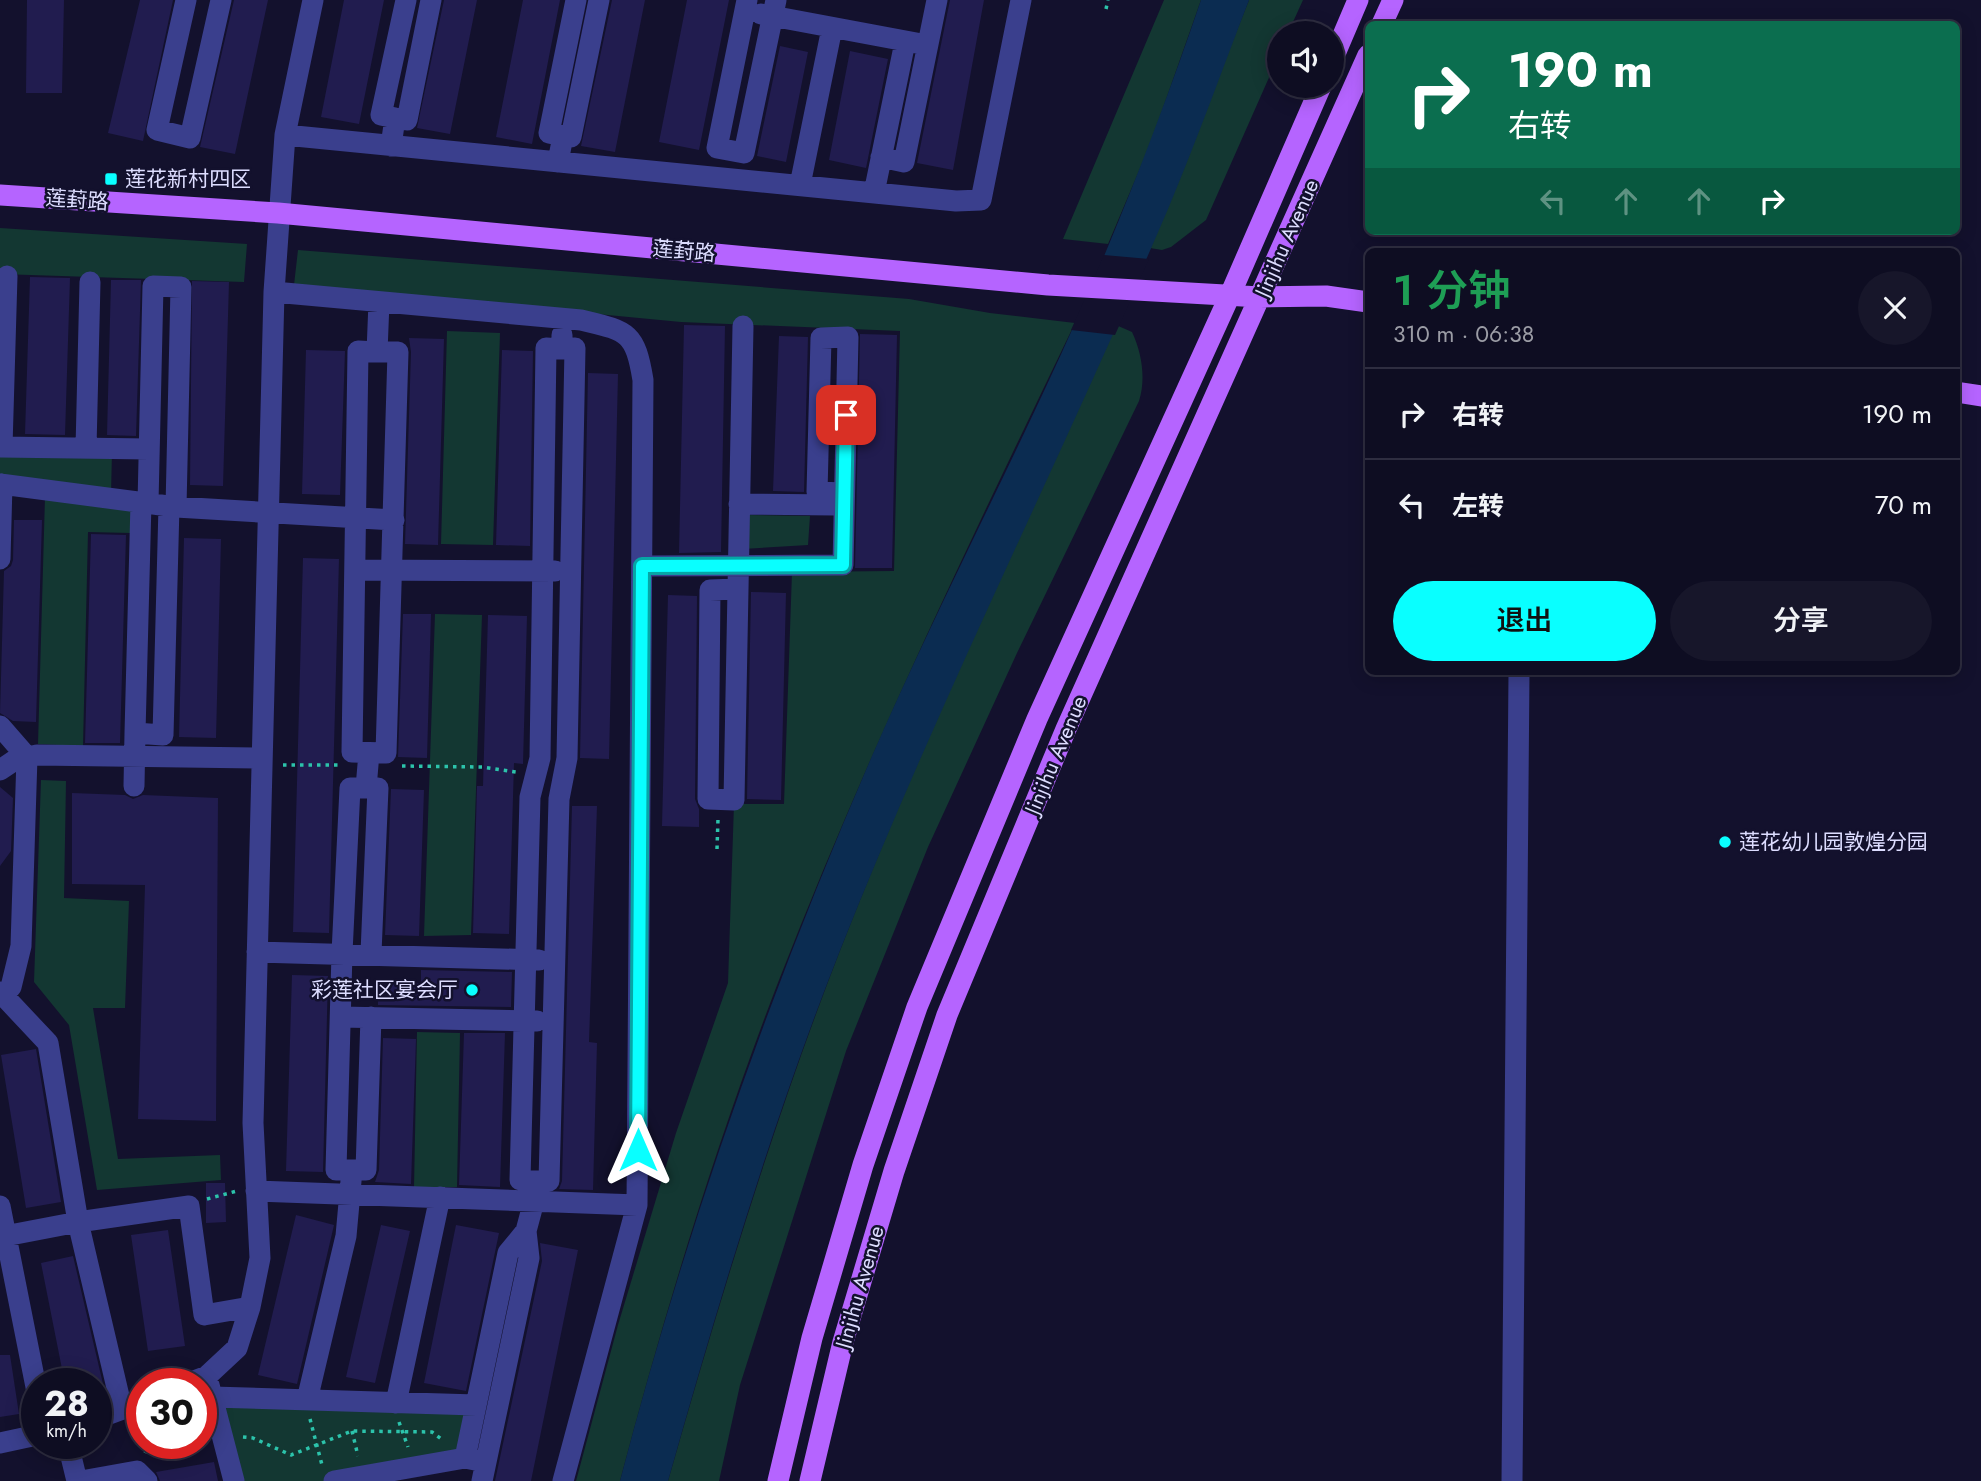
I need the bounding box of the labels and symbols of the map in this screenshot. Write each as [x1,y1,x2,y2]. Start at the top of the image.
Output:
place label: 莲花新村四区 [125,164,251,194]
marker: 莲花新村四区 [103,171,119,187]
street label: Jinjihu Avenue [1246,174,1326,304]
street label: 莲葑路 [45,183,109,217]
street label: 莲葑路 [651,233,717,269]
pin [816,385,876,445]
street label: Jinjihu Avenue [1016,691,1094,822]
place label: 莲花幼儿园敦煌分园 [1739,827,1928,857]
marker: 莲花幼儿园敦煌分园 [1717,834,1733,850]
place label: 彩莲社区宴会厅 [311,975,458,1005]
marker: 彩莲社区宴会厅 [464,982,480,998]
position arrow [601,1113,675,1187]
street label: Jinjihu Avenue [827,1222,892,1355]
speed limit sign: 30 [126,1368,217,1459]

